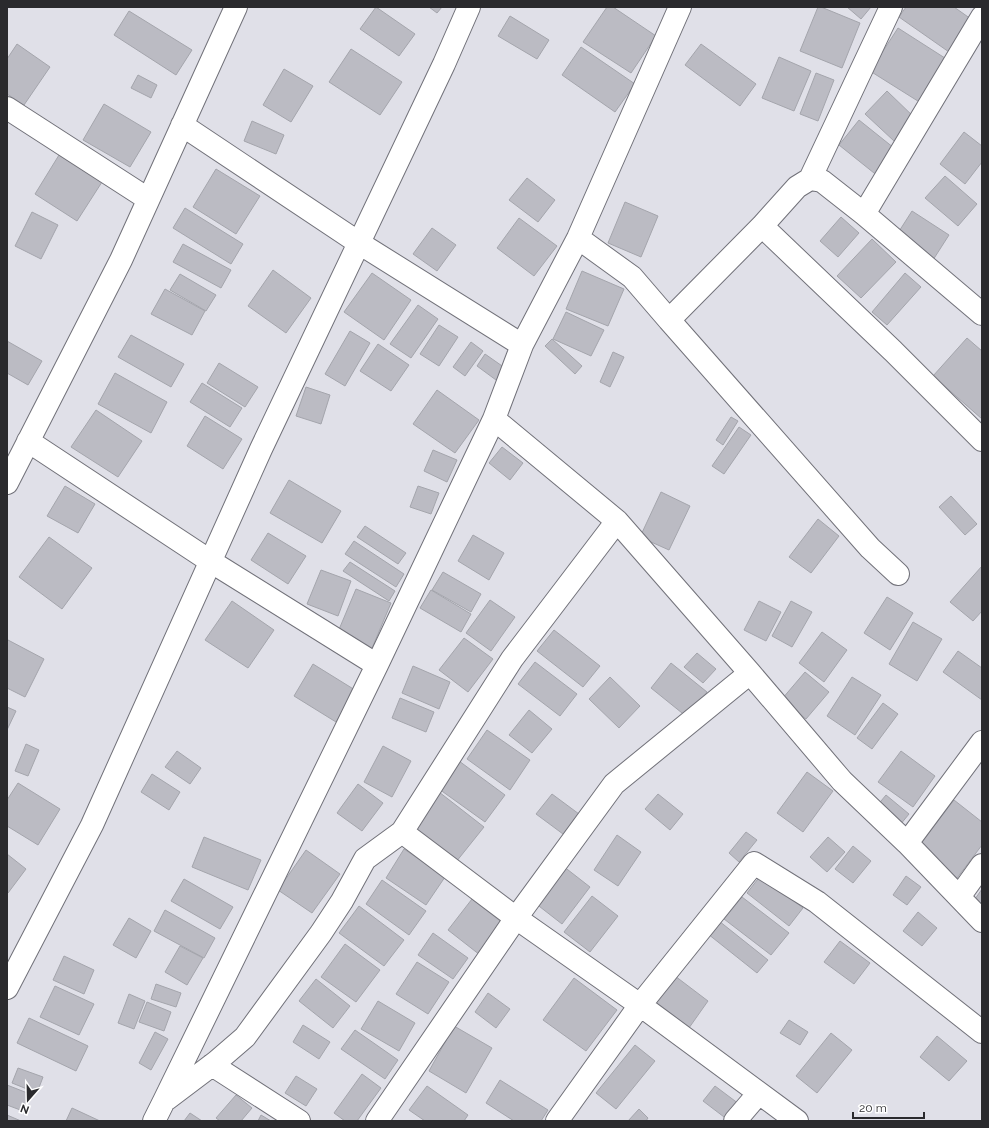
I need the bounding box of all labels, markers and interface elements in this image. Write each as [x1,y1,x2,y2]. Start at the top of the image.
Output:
north arrow [8,1080,48,1120]
scale bar [853,1094,924,1120]
text: N [19,1101,31,1116]
text: 20 m [859,1101,887,1115]

